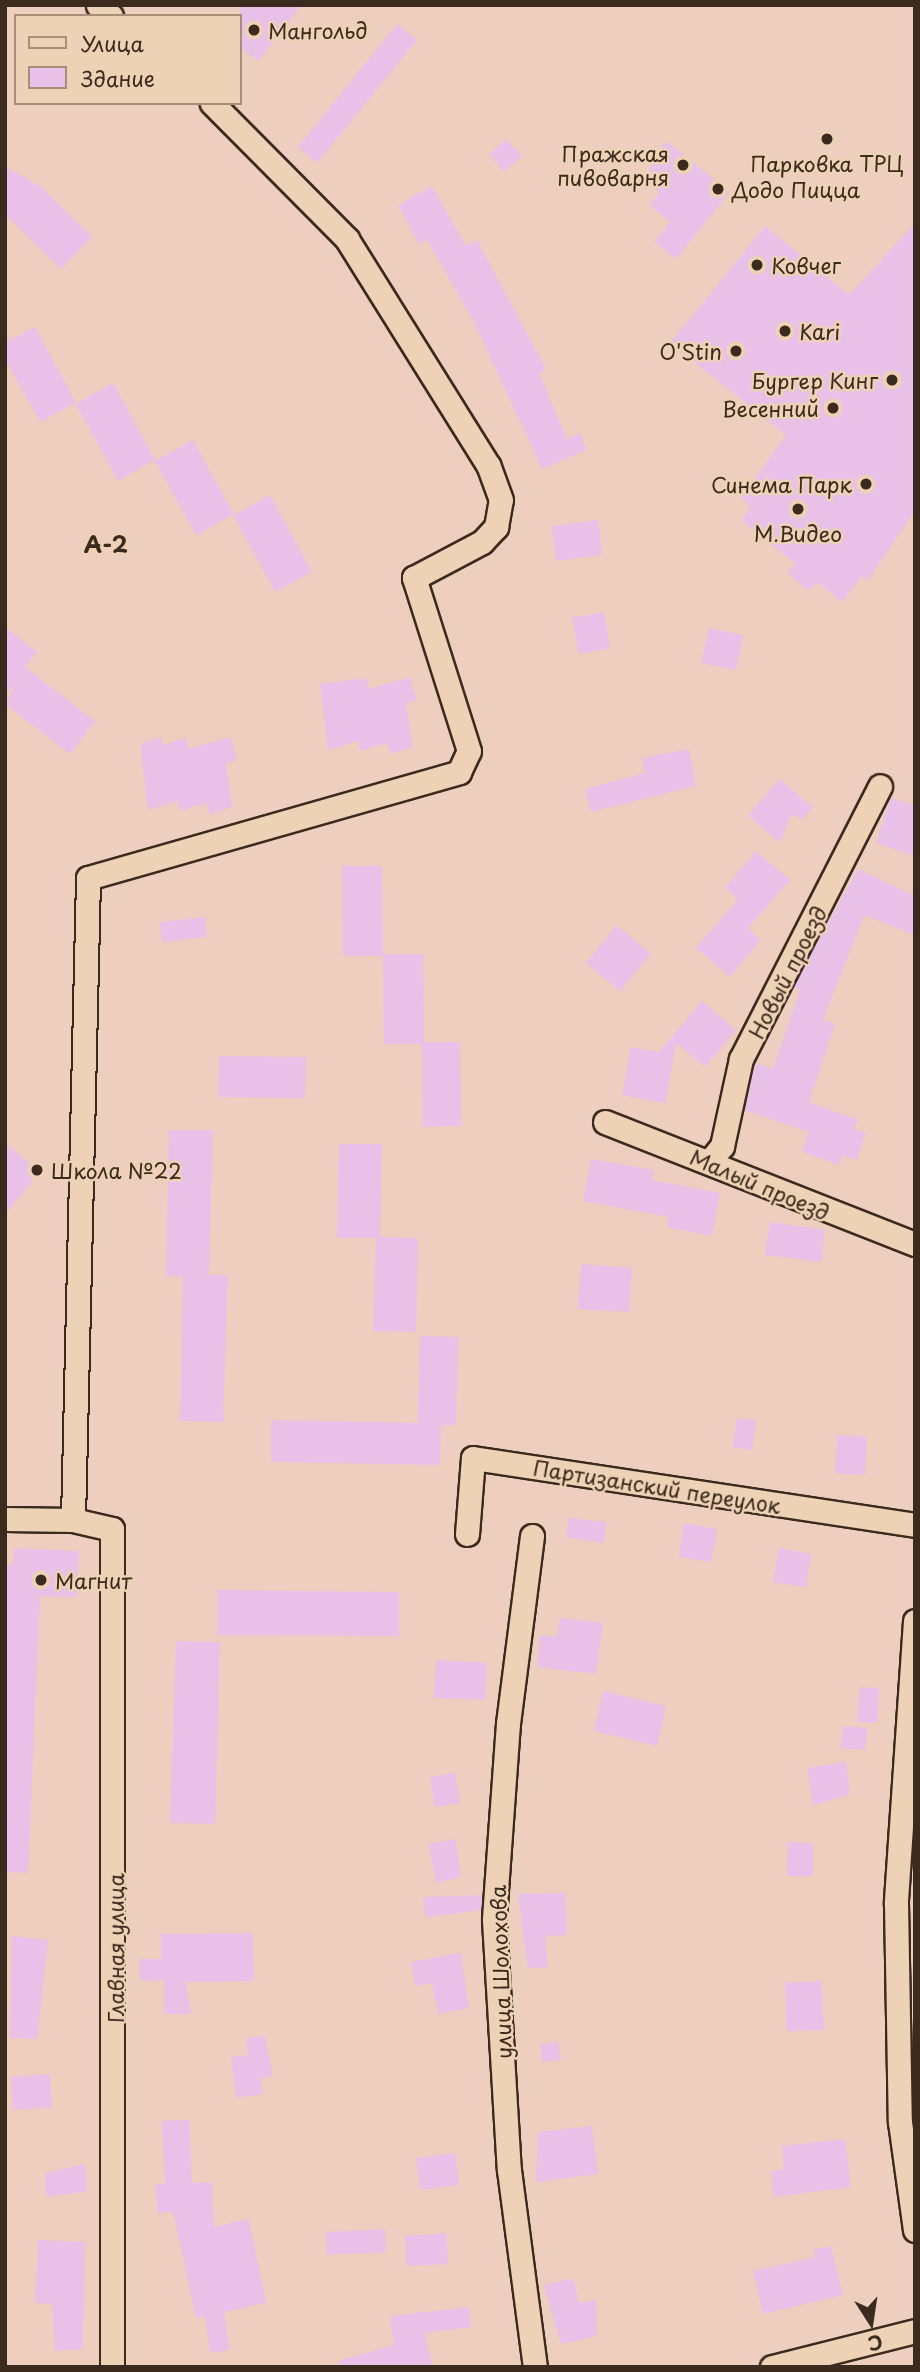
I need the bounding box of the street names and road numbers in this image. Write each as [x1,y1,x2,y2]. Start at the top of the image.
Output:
street label: Новый проезд [743,902,831,1042]
street label: Малый проезд [687,1143,833,1225]
street label: Партизанский переулок [532,1454,782,1518]
street label: Главная улица [102,1872,128,2024]
street label: улица Шолохова [484,1884,516,2060]

